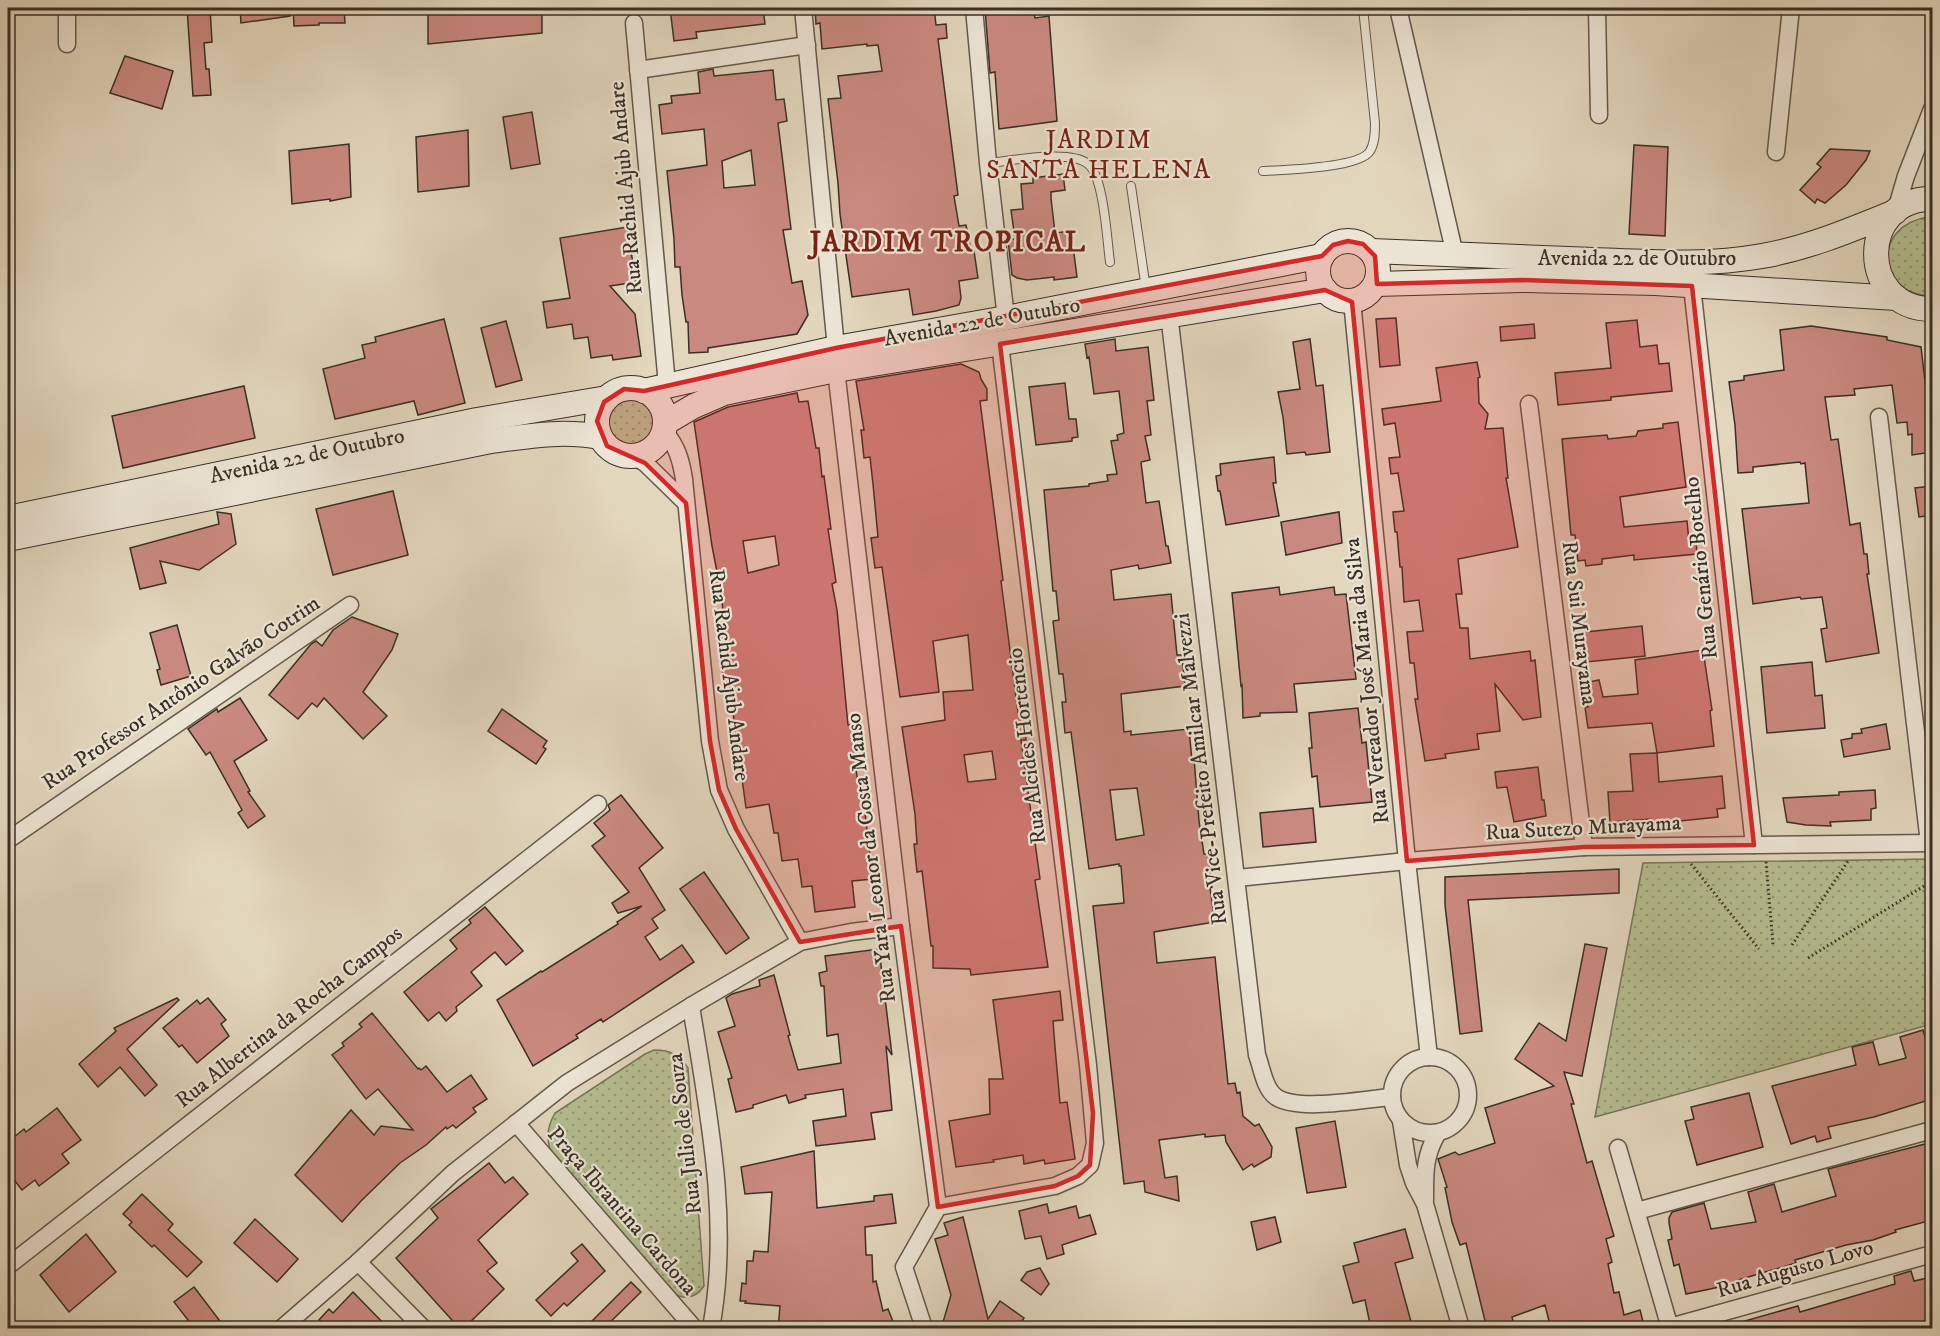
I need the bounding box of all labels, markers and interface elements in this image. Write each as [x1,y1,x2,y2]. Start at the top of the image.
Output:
street label: Rua Rachid Ajub Andare [603,80,649,296]
district label: JARDIM SANTA HELENA [986,124,1212,187]
district label: JARDIM TROPICAL [807,225,1086,260]
street label: Avenida 22 de Outubro [1538,245,1736,272]
street label: Avenida 22 de Outubro [882,291,1082,353]
street label: Avenida 22 de Outubro [207,422,407,490]
street label: Rua Genário Botelho [1678,475,1724,661]
street label: Rua Vereador José Maria da Silva [1338,536,1395,825]
street label: Rua Sui Murayama [1556,539,1603,707]
street label: Rua Rachid Ajub Andare [703,567,755,783]
street label: Rua Professor Antônio Galvão Cotrim [37,590,325,796]
street label: Rua Vice-Prefeito Amilcar Malvezzi [1168,611,1234,927]
street label: Rua Alcides Hortencio [1002,646,1052,846]
street label: Rua Yara Leonor da Costa Manso [840,712,902,1004]
street label: Rua Sutezo Murayama [1484,809,1682,847]
street label: Rua Albertina da Rocha Campos [170,920,408,1114]
street label: Rua Julio de Souza [662,1051,708,1216]
street label: Praça Ibrantina Cardona [541,1121,703,1301]
street label: Rua Augusto Lovo [1713,1234,1877,1304]

